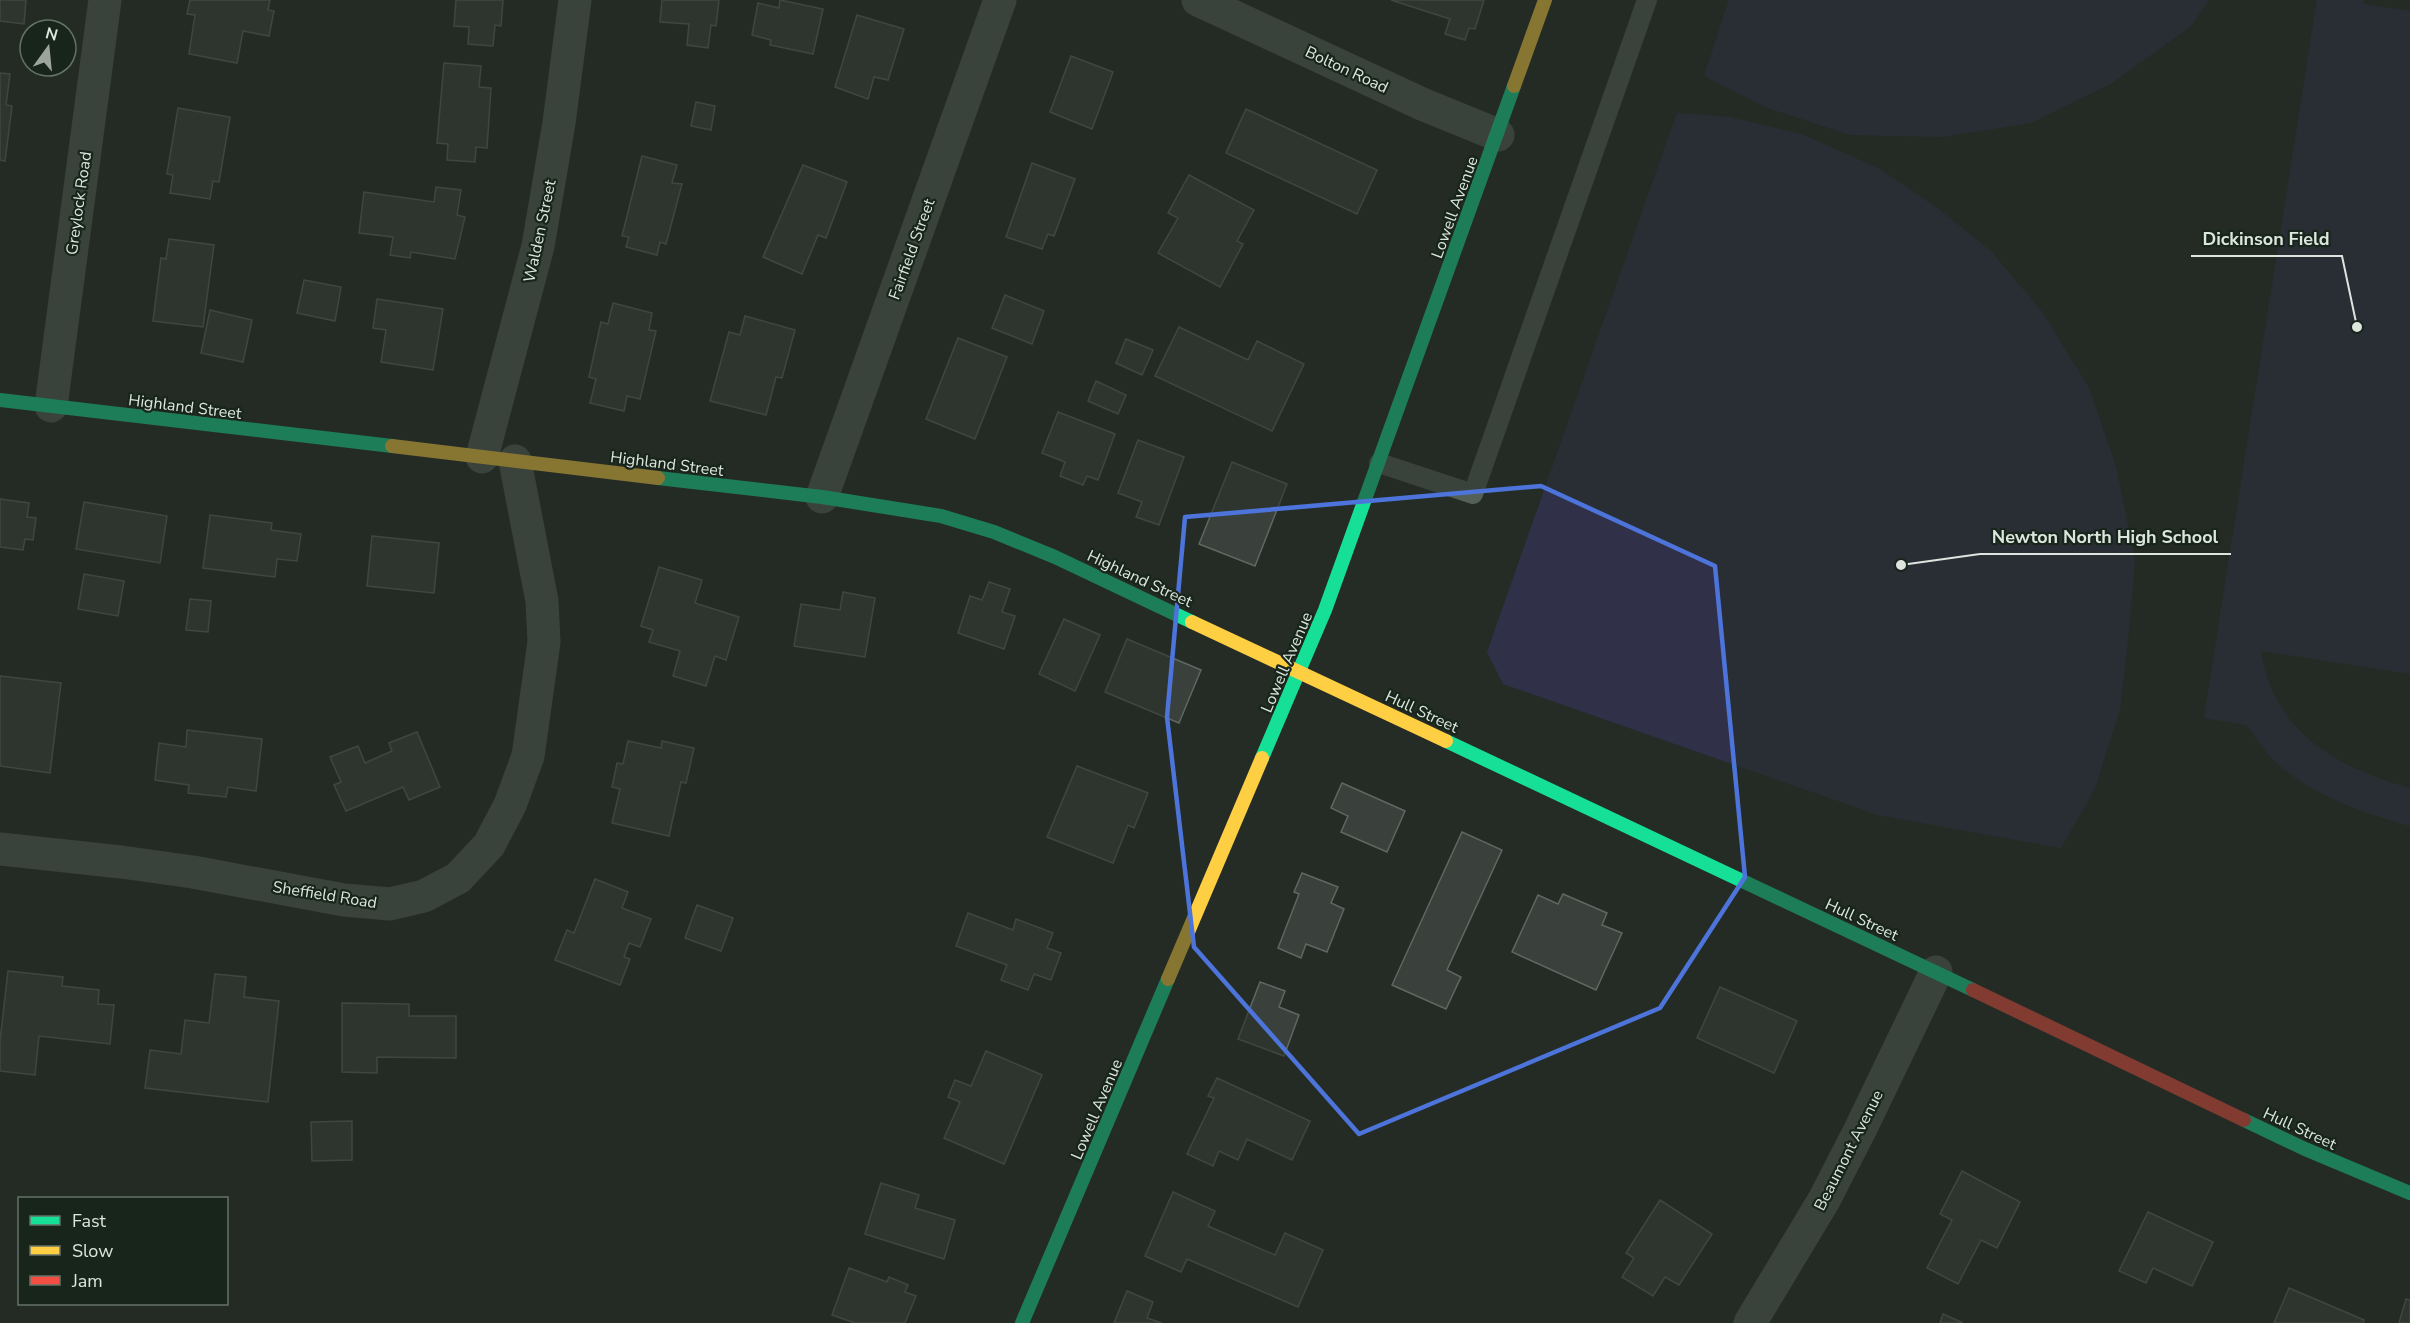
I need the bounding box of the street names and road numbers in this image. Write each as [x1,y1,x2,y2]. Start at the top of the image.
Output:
street label: Bolton Road [1302,41,1392,99]
street label: Greylock Road [61,150,97,256]
street label: Lowell Avenue [1426,153,1484,262]
street label: Walden Street [518,177,562,285]
street label: Fairfield Street [883,195,941,303]
street label: Highland Street [127,389,243,425]
street label: Highland Street [609,446,725,482]
street label: Highland Street [1083,545,1196,613]
street label: Lowell Avenue [1256,609,1318,716]
street label: Hull Street [1381,685,1462,739]
street label: Sheffield Road [271,876,379,914]
street label: Hull Street [1821,893,1902,947]
street label: Lowell Avenue [1066,1056,1128,1163]
street label: Beaumont Avenue [1809,1086,1889,1215]
street label: Hull Street [2259,1102,2340,1156]

